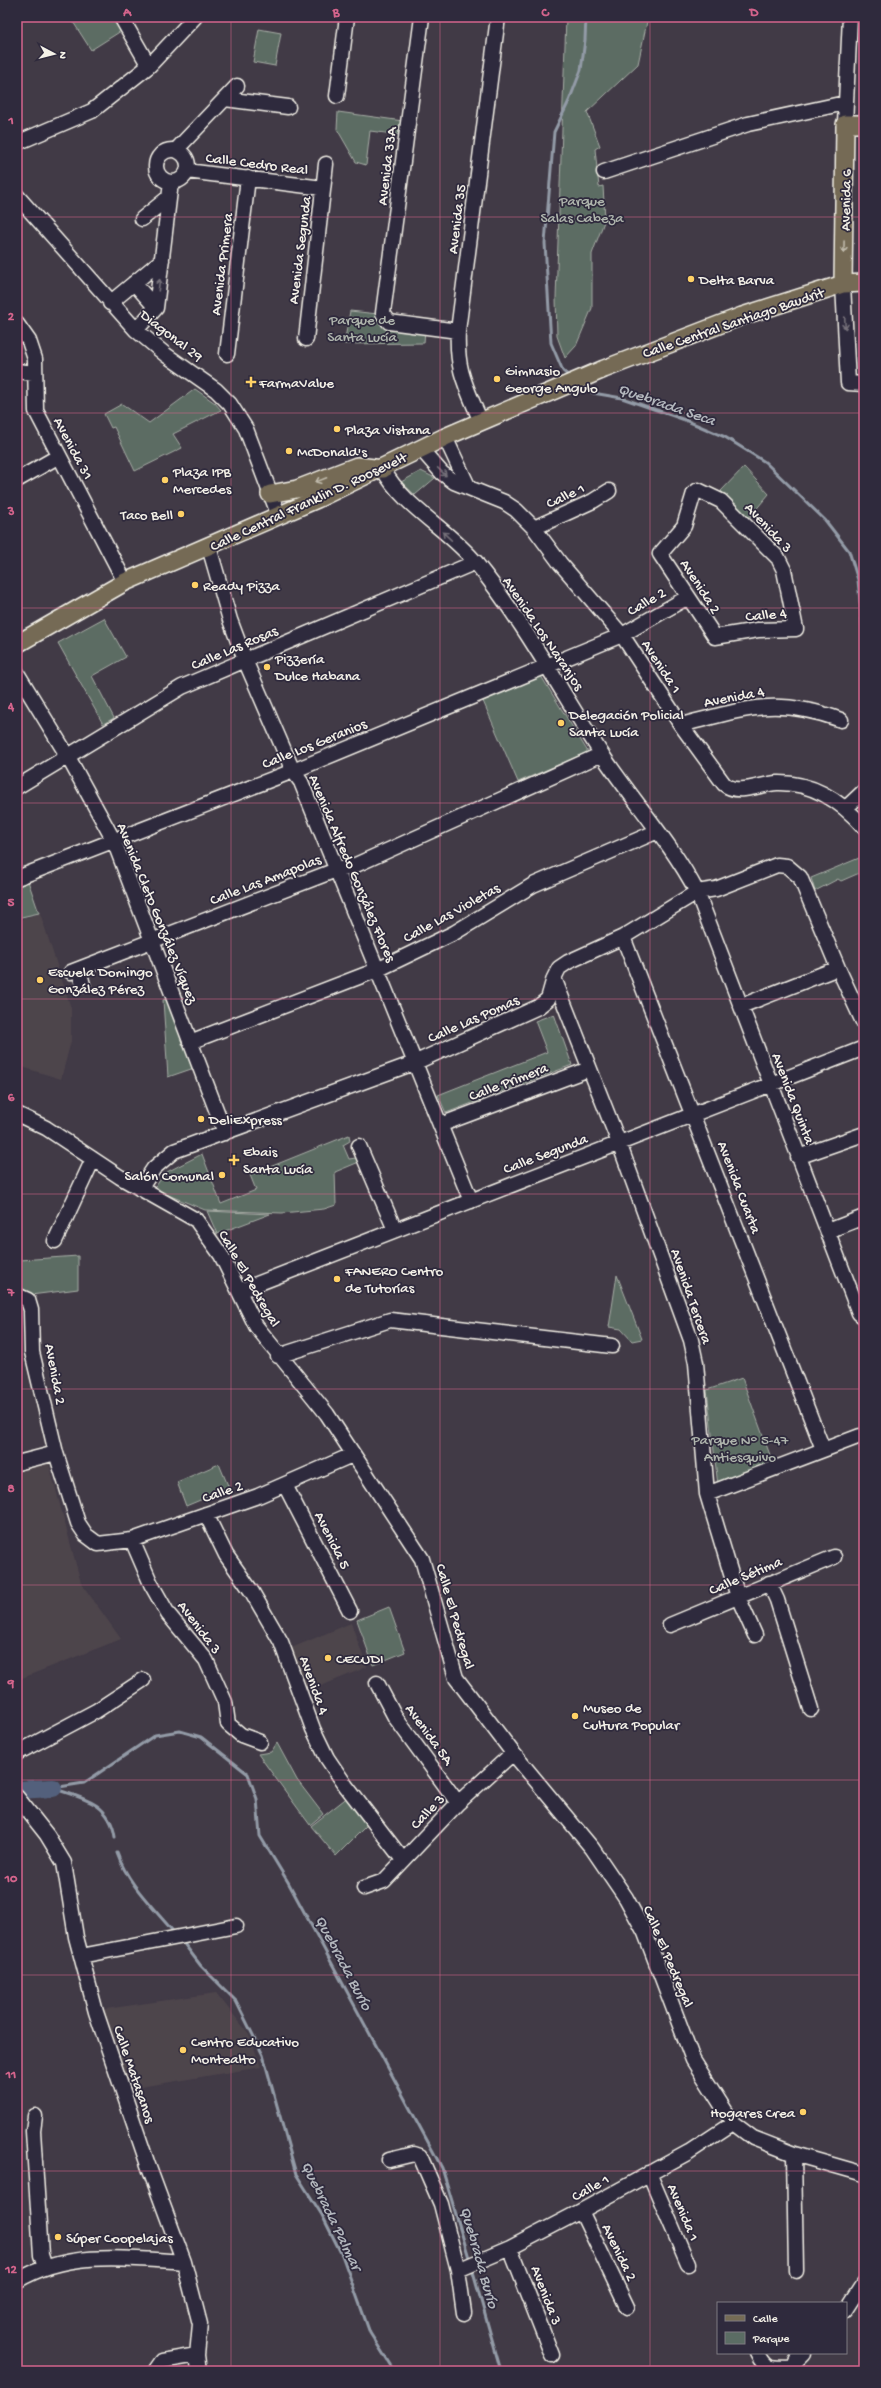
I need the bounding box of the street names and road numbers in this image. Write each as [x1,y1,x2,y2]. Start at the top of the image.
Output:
street label: Avenida 33A [374,125,402,206]
street label: Calle Cedro Real [205,150,309,180]
street label: Avenida 6 [837,169,857,231]
street label: Avenida 35 [445,183,471,255]
street label: Avenida Segunda [285,195,317,305]
street label: Avenida Primera [208,211,238,317]
street label: Calle Central Santiago Baudrit [641,284,828,363]
street label: Diagonal 29 [135,306,206,367]
street label: Avenida 31 [48,415,96,483]
street label: Calle Central Franklin D. Roosevelt [208,448,412,556]
street label: Calle 1 [544,480,588,514]
street label: Avenida 3 [740,500,795,557]
street label: Avenida 2 [675,556,724,618]
street label: Avenida Los Naranjos [498,574,587,695]
street label: Calle 2 [624,585,670,621]
street label: Calle 4 [745,605,788,627]
street label: Calle Las Rosas [189,622,281,675]
street label: Avenida 1 [636,637,684,697]
street label: Avenida 4 [703,683,766,713]
street label: Calle Los Geranios [260,715,370,774]
street label: Avenida Alfredo González Flores [303,772,399,966]
street label: Avenida Cleto González Víquez [112,821,201,1007]
street label: Calle Las Amapolas [208,851,324,910]
street label: Calle Las Violetas [401,880,504,948]
street label: Calle Las Pomas [425,992,523,1048]
street label: Avenida Quinta [766,1051,818,1147]
street label: Calle Primera [467,1059,551,1106]
street label: Calle Segunda [501,1130,591,1179]
street label: Avenida Cuarta [712,1139,764,1237]
street label: Calle El Pedregal [213,1227,283,1331]
street label: Avenida Tercera [665,1247,715,1347]
street label: Avenida 2 [39,1342,69,1406]
street label: Calle 2 [200,1478,245,1508]
street label: Avenida 5 [309,1509,353,1573]
street label: Calle Sétima [707,1553,786,1600]
street label: Calle El Pedregal [430,1562,478,1671]
street label: Avenida 3 [173,1598,224,1659]
street label: Avenida 4 [294,1654,332,1718]
street label: Avenida 5A [400,1701,457,1770]
street label: Calle 3 [407,1791,450,1834]
street label: Calle El Pedregal [638,1903,697,2010]
street label: Calle Matasanos [108,2024,158,2126]
street label: Calle 1 [569,2171,613,2206]
street label: Avenida 1 [662,2182,702,2244]
street label: Avenida 2 [597,2221,640,2285]
street label: Avenida 3 [526,2264,565,2328]

